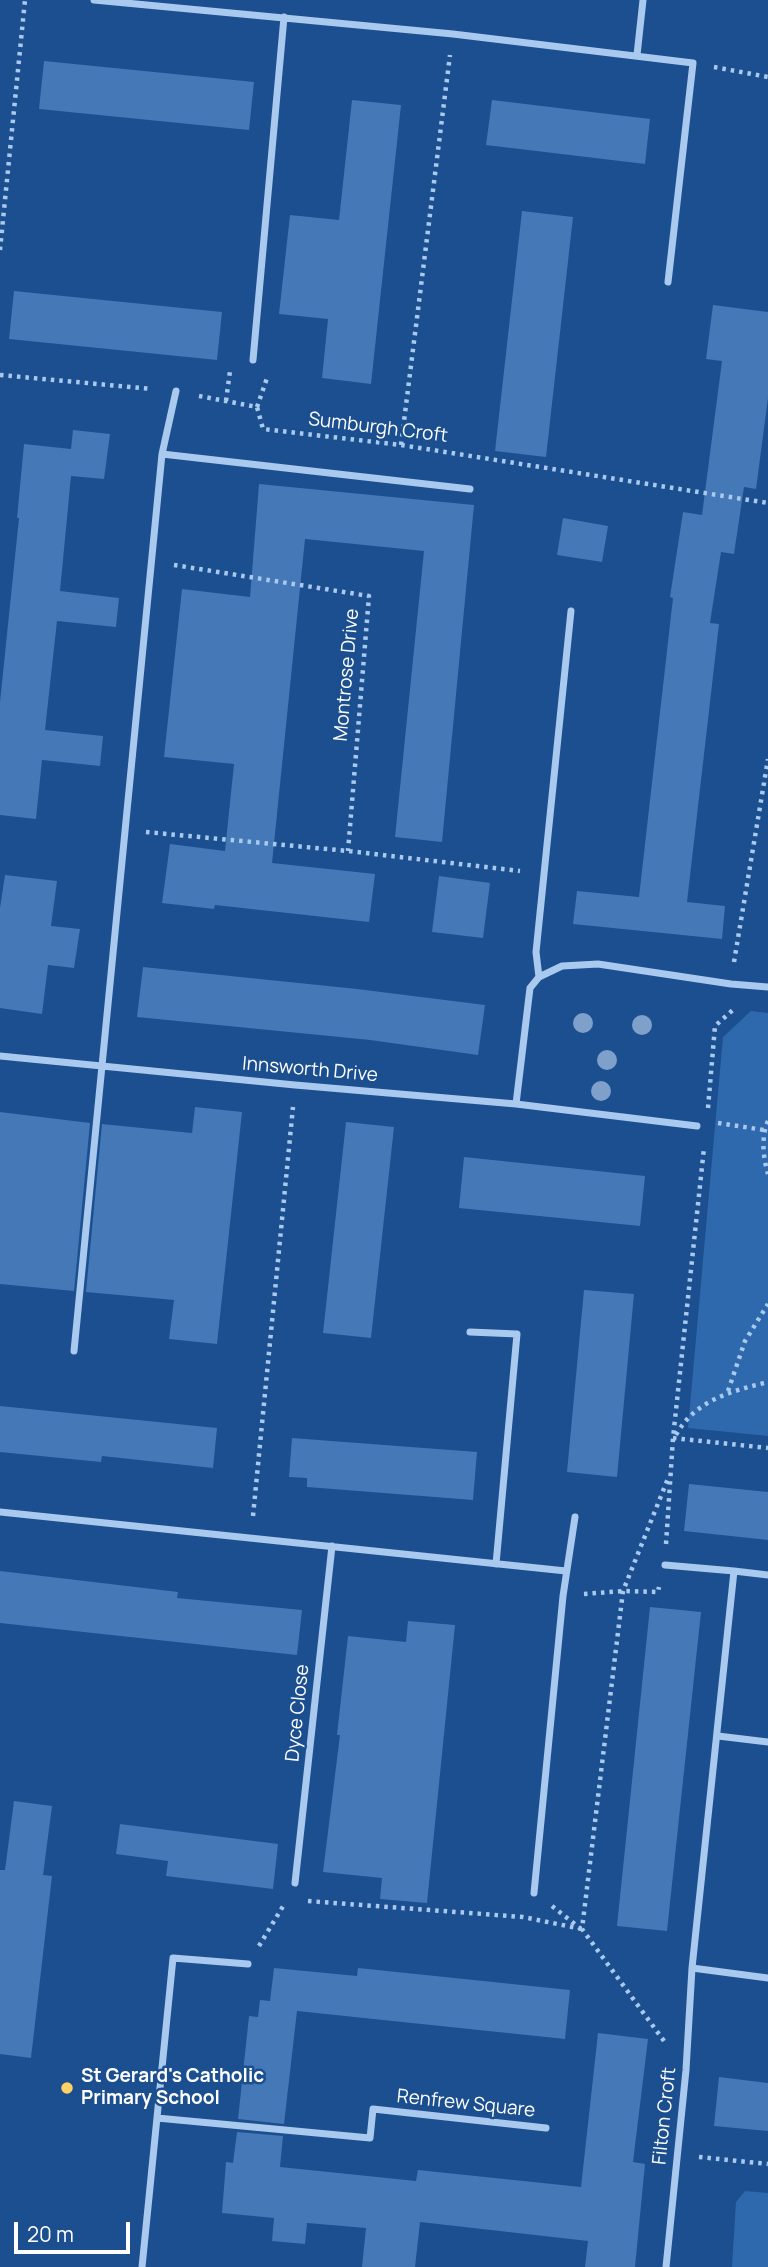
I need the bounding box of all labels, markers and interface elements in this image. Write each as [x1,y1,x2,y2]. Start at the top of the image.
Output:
street label: Sumburgh Croft [307,408,449,448]
street label: Montrose Drive [330,608,364,742]
street label: Innsworth Drive [241,1053,379,1087]
street label: Dyce Close [282,1663,314,1763]
place label: St Gerard's Catholic Primary School [81,2066,264,2110]
street label: Filton Croft [649,2066,681,2166]
marker: St Gerard's Catholic Primary School [59,2080,75,2096]
street label: Renfrew Square [396,2085,536,2123]
scale bar [18,2208,133,2252]
text: 20 m [27,2220,74,2248]

